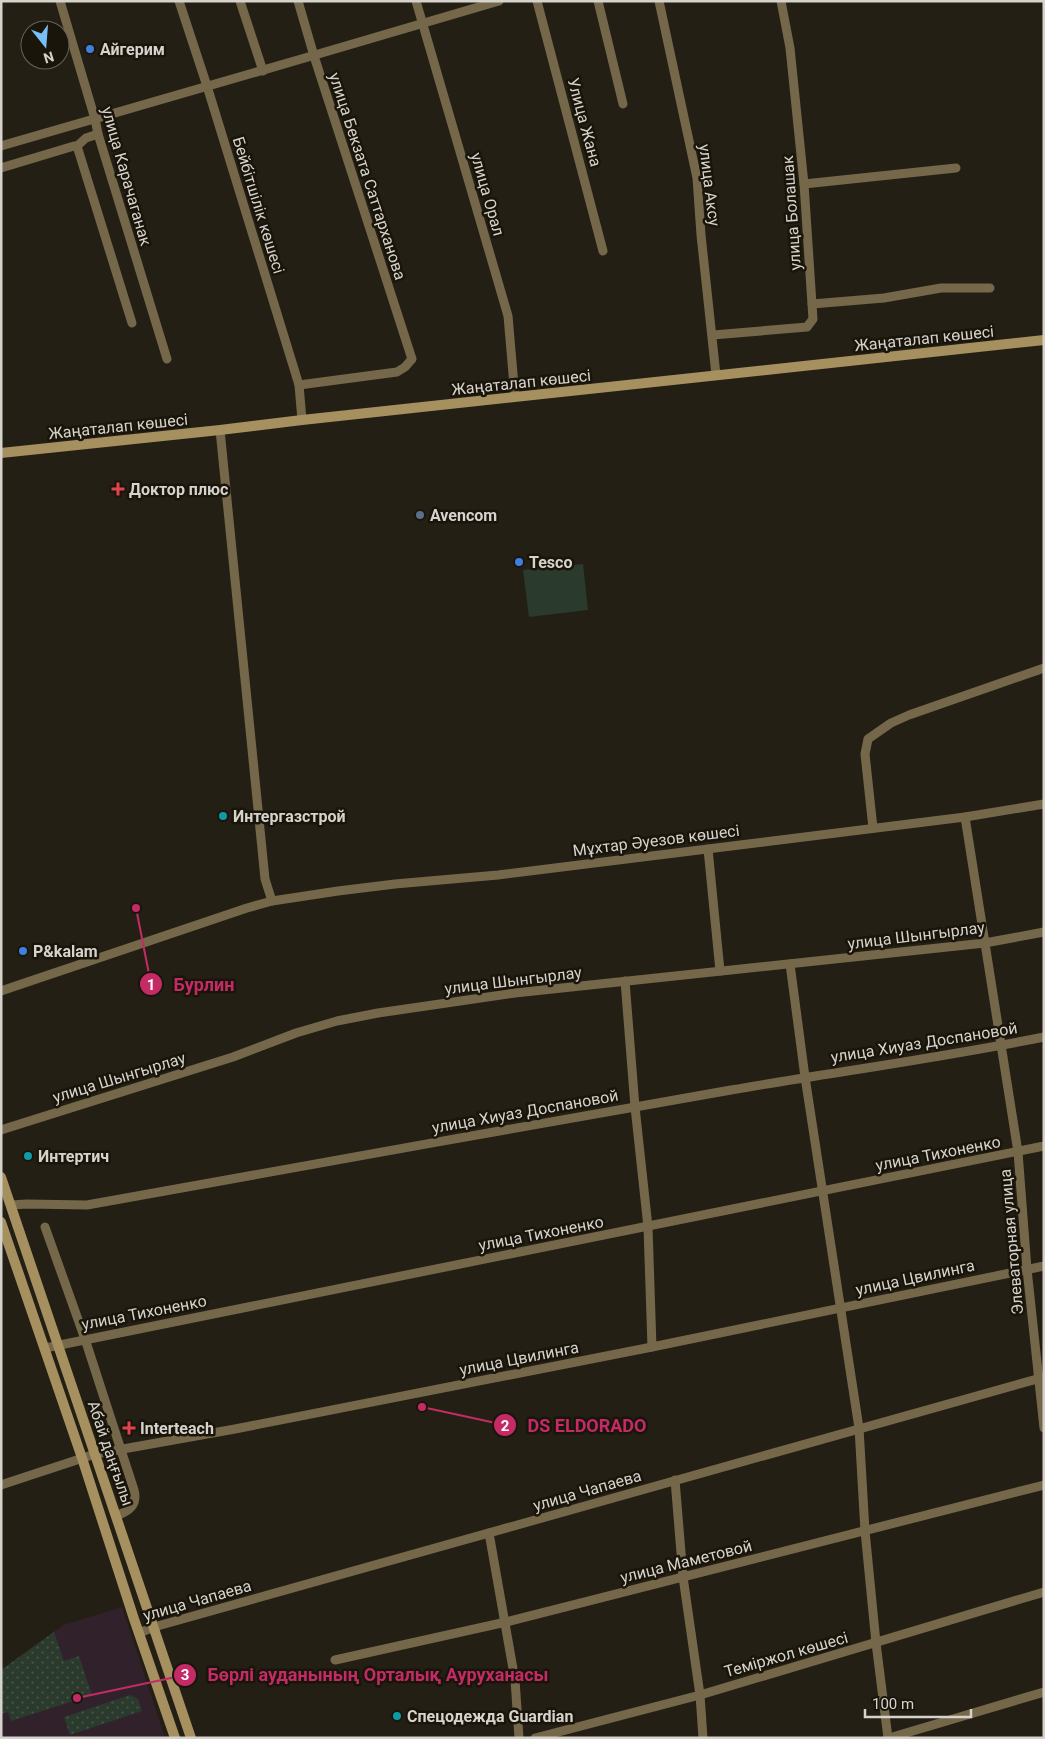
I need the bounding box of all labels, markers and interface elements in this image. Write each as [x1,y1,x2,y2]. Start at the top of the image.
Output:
north arrow [20,20,70,70]
place label: Айгерим [100,40,165,59]
marker: Айгерим [84,43,96,55]
text: N [42,48,56,67]
street label: улица Бекзата Саттарханова [325,70,410,282]
street label: Улица Жана [564,76,606,169]
street label: улица Карачаганак [98,104,156,248]
street label: Бейбітшілік көшесі [229,134,288,276]
street label: улица Аксу [695,143,724,228]
street label: улица Орал [467,150,508,238]
street label: улица Болашак [778,154,805,271]
street label: Жаңаталап көшесі [853,322,995,355]
street label: Жаңаталап көшесі [450,366,592,399]
street label: Жаңаталап көшесі [47,410,189,443]
place label: Доктор плюс [129,480,228,499]
marker: Доктор плюс [111,482,125,496]
place label: Avencom [430,506,497,525]
marker: Avencom [414,509,426,521]
place label: Tesco [529,553,572,572]
marker: Tesco [513,556,525,568]
place label: Интергазстрой [233,807,346,826]
marker: Интергазстрой [217,810,229,822]
street label: Мұхтар Әуезов көшесі [572,821,741,860]
street label: улица Шынгырлау [846,918,986,953]
place label: P&kalam [33,942,98,961]
marker: P&kalam [17,945,29,957]
street label: улица Шынгырлау [443,963,583,998]
callout: Бурлин [138,968,244,1001]
text: Бурлин [174,974,234,995]
text: 1 [147,976,155,994]
street label: улица Хиуаз Доспановой [829,1018,1019,1067]
street label: улица Шынгырлау [50,1048,188,1107]
street label: улица Хиуаз Доспановой [431,1086,620,1137]
street label: улица Тихоненко [874,1132,1002,1175]
place label: Интертич [38,1147,109,1166]
marker: Интертич [22,1150,34,1162]
street label: Элеваторная улица [996,1168,1027,1316]
street label: улица Тихоненко [477,1212,605,1255]
street label: улица Цвилинга [854,1256,976,1299]
street label: улица Тихоненко [80,1291,208,1334]
street label: улица Цвилинга [458,1338,580,1379]
street label: Абай даңғылы [84,1398,137,1508]
callout: DS ELDORADO [492,1409,656,1442]
text: DS ELDORADO [528,1415,646,1436]
text: 2 [501,1417,510,1435]
place label: Interteach [140,1419,214,1438]
marker: Interteach [122,1421,136,1435]
street label: улица Чапаева [531,1466,644,1515]
street label: улица Маметовой [618,1536,754,1587]
street label: улица Чапаева [141,1576,254,1625]
street label: Теміржол көшесі [722,1628,850,1681]
callout: Бөрлі ауданының Орталық Ауруханасы [173,1659,559,1692]
text: Бөрлі ауданының Орталық Ауруханасы [208,1664,549,1685]
text: 3 [181,1666,189,1684]
scale bar [865,1686,971,1718]
text: 100 m [872,1695,914,1713]
place label: Спецодежда Guardian [407,1707,573,1726]
marker: Спецодежда Guardian [391,1710,403,1722]

